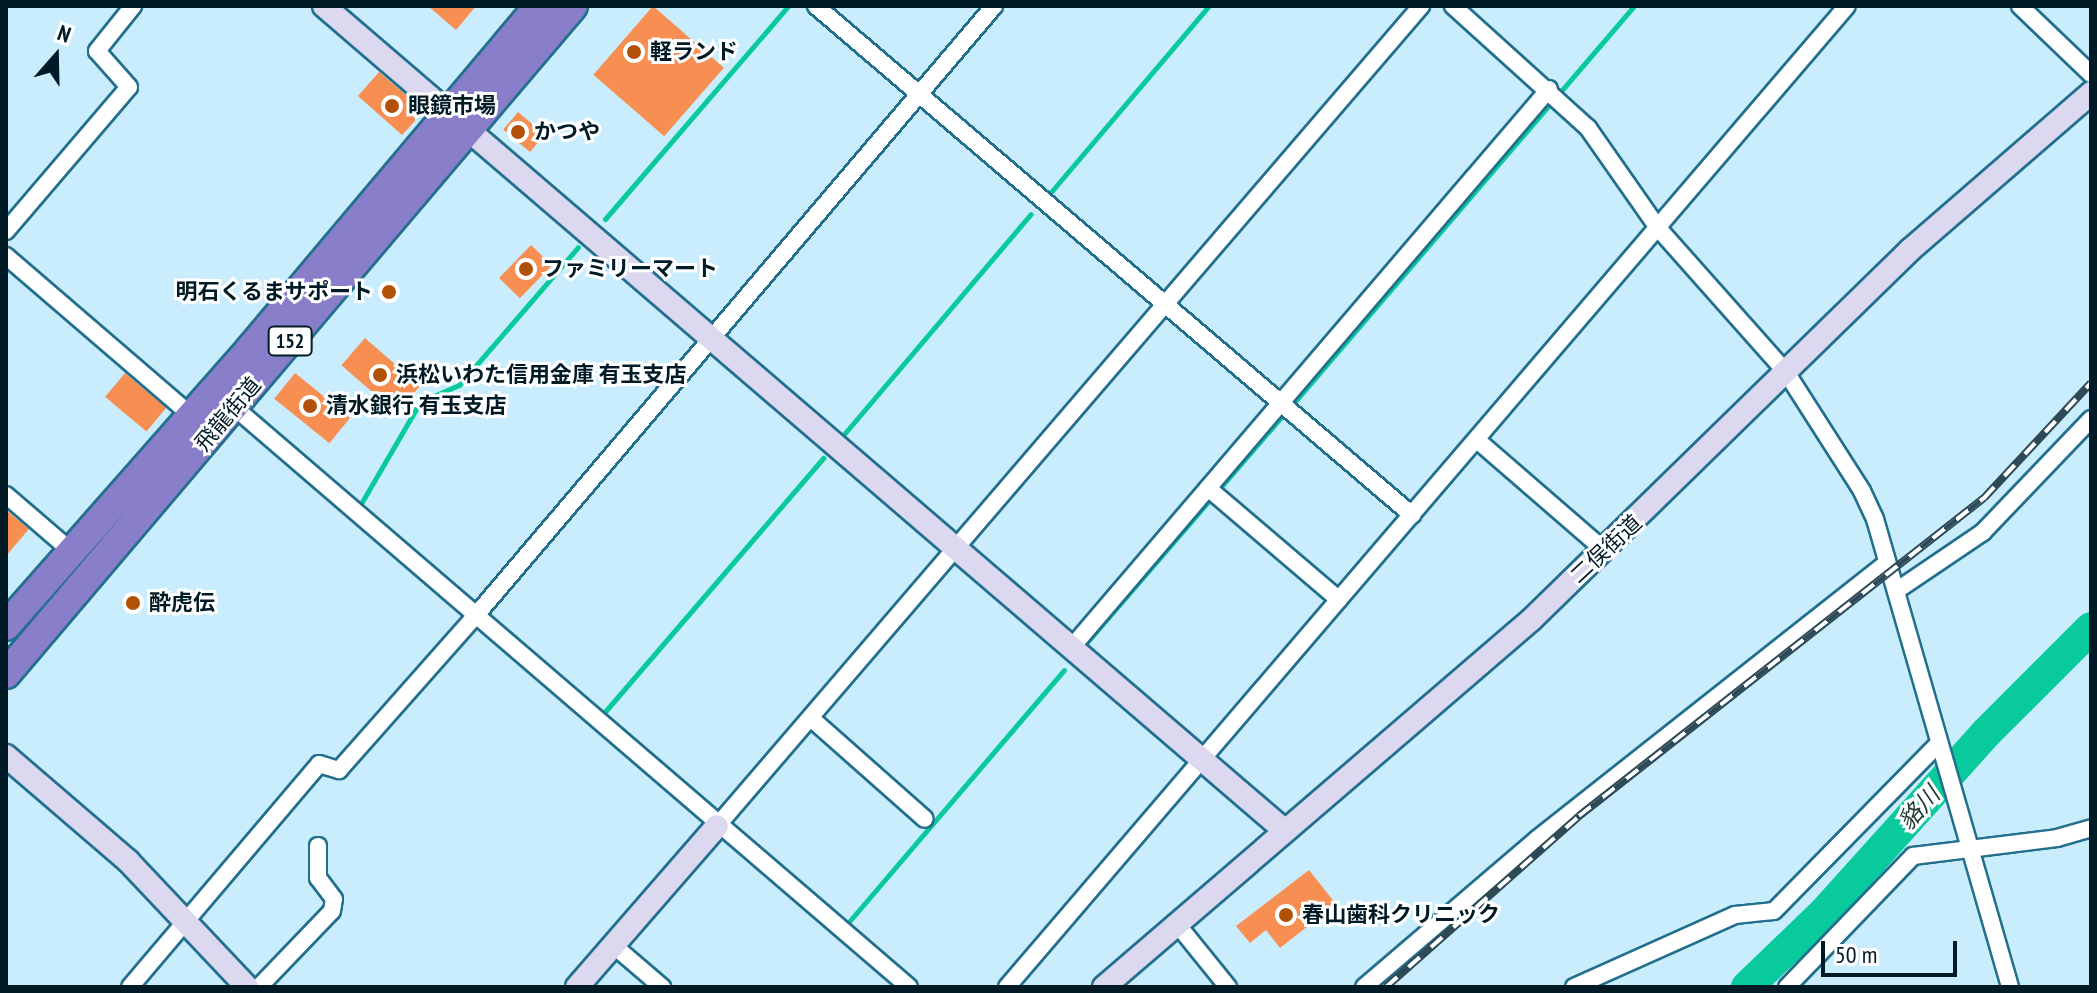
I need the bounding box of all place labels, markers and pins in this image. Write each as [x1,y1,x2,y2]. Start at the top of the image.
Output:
place label: 軽ランド [650,39,738,65]
marker: 軽ランド [625,43,643,61]
place label: 眼鏡市場 [408,93,496,119]
marker: 眼鏡市場 [383,97,401,115]
place label: かつや [534,119,600,145]
marker: かつや [509,123,527,141]
place label: ファミリーマート [542,256,718,282]
marker: ファミリーマート [517,260,535,278]
place label: 明石くるまサポート [175,279,373,305]
marker: 明石くるまサポート [380,283,398,301]
place label: 浜松いわた信用金庫 有玉支店 [396,362,687,388]
marker: 浜松いわた信用金庫 有玉支店 [371,366,389,384]
place label: 清水銀行 有玉支店 [326,393,507,419]
marker: 清水銀行 有玉支店 [301,397,319,415]
place label: 酔虎伝 [149,590,215,616]
marker: 酔虎伝 [124,594,142,612]
place label: 春山歯科クリニック [1302,902,1500,928]
marker: 春山歯科クリニック [1277,906,1295,924]

